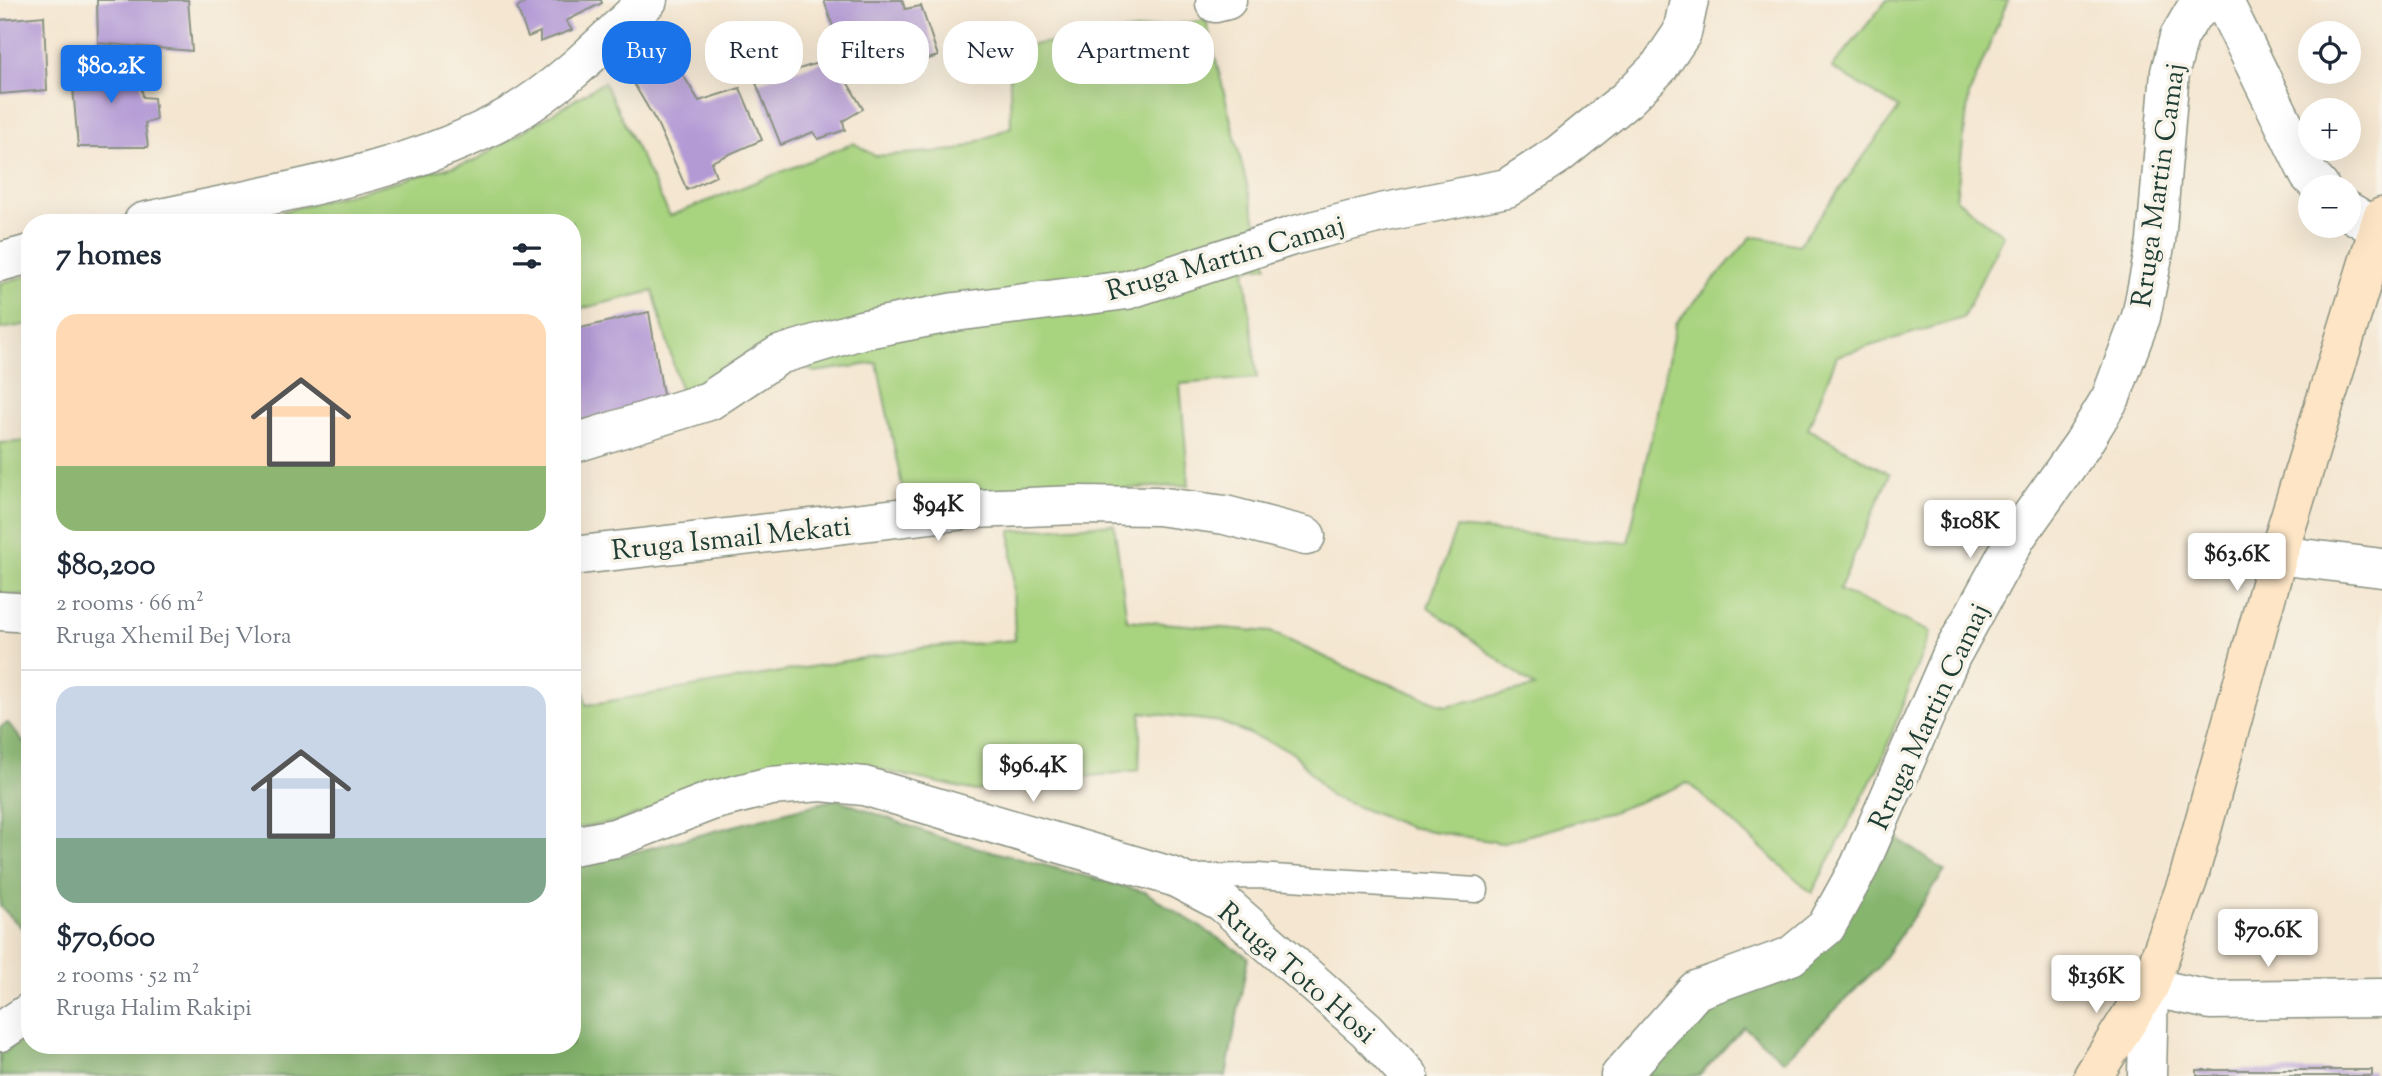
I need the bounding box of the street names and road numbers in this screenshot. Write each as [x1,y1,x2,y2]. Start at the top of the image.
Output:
street label: Rruga Martin Camaj [2123,61,2197,310]
street label: Rruga Martin Camaj [1102,207,1350,313]
street label: Rruga Ismail Mekati [610,508,853,572]
street label: Rruga Martin Camaj [1861,597,2001,837]
street label: Rruga Toto Hosi [1208,894,1384,1054]

